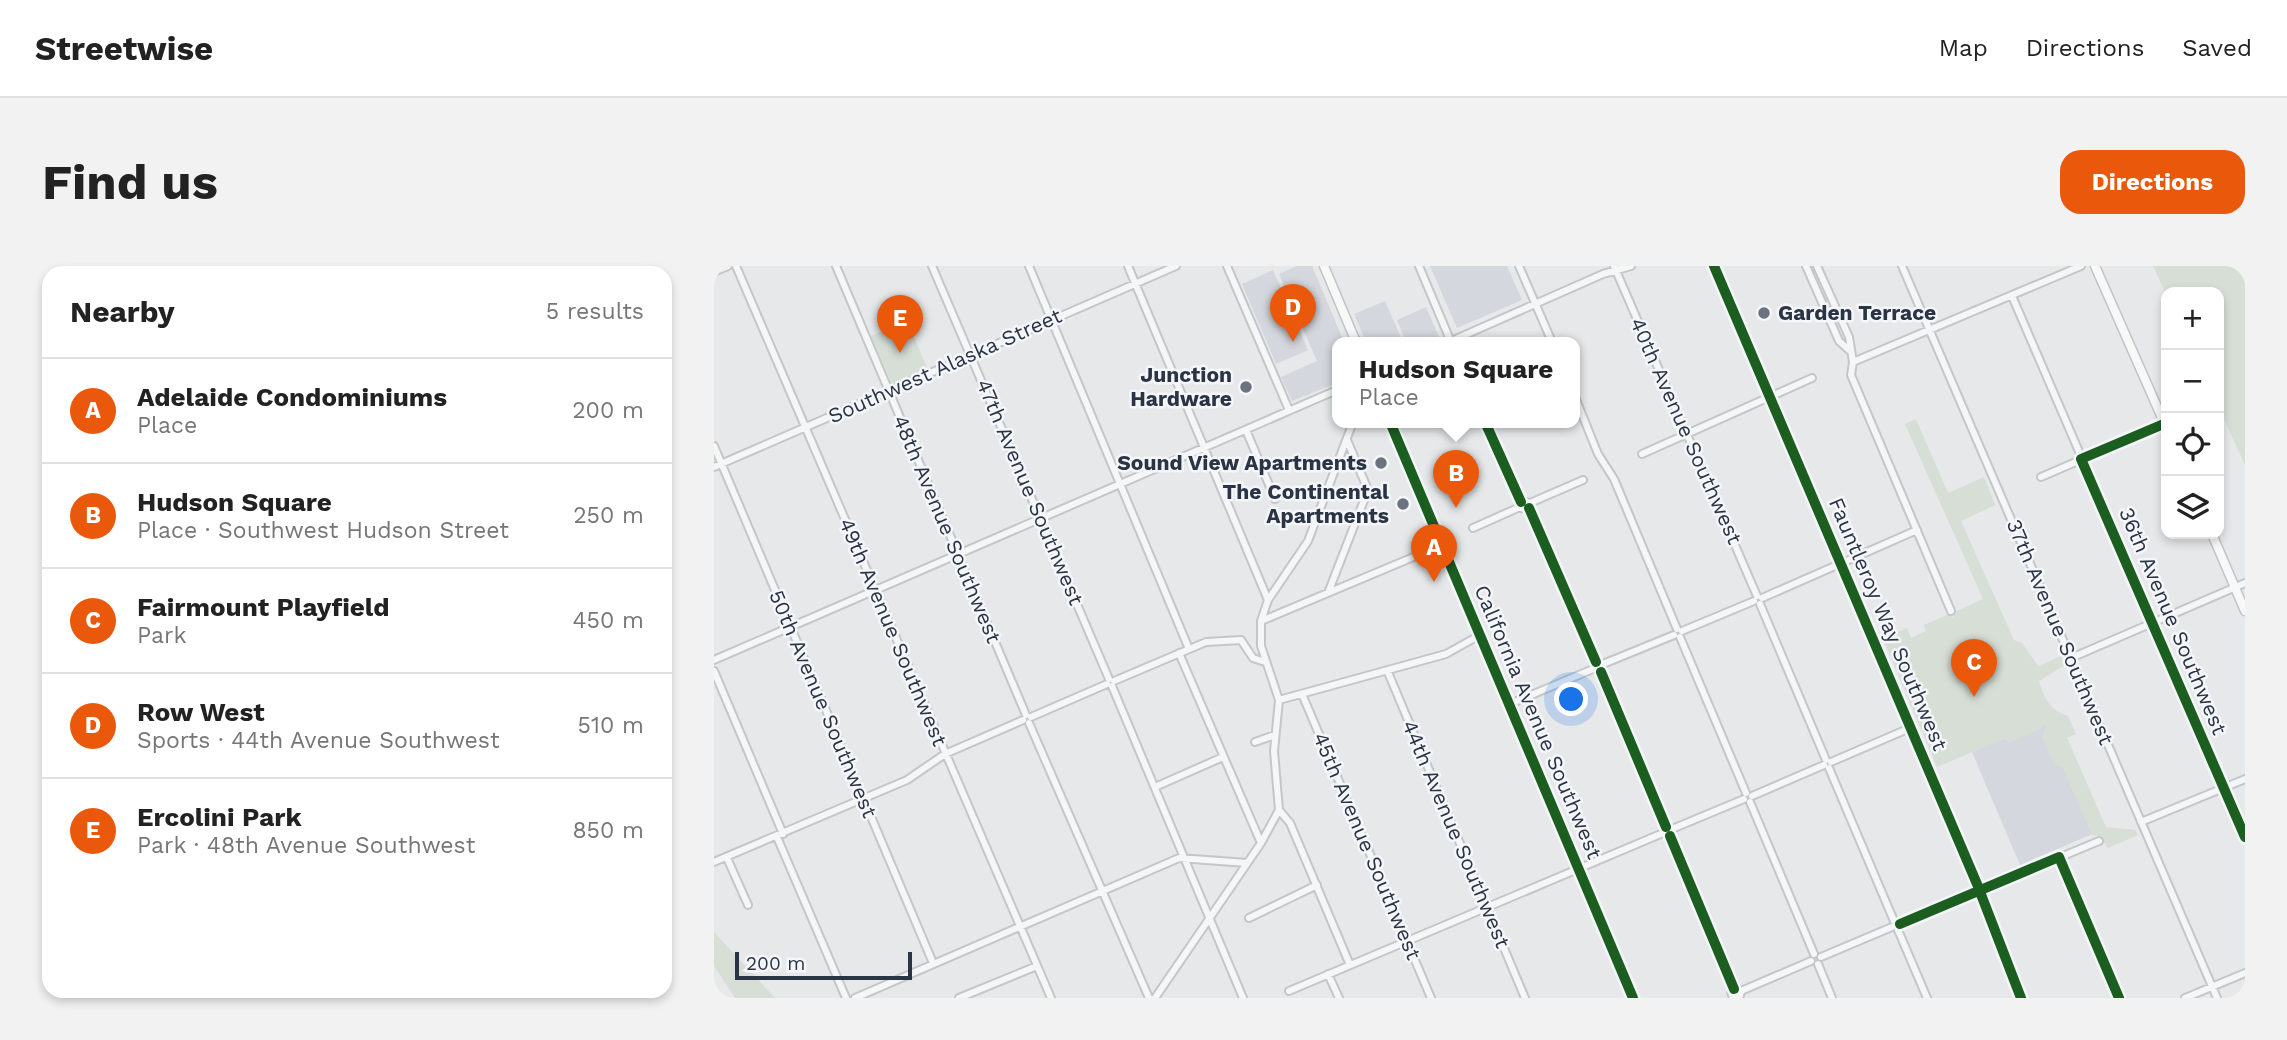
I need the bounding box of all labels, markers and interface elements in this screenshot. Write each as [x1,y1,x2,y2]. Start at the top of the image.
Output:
text: Streetwise [35,29,213,68]
text: Map [1939,34,1988,62]
text: Directions [2026,34,2144,62]
text: Saved [2182,34,2252,62]
button: Directions [2060,150,2245,214]
text: Find us [42,153,218,211]
pin: D [1270,284,1316,342]
map controls [2161,287,2224,539]
button: + [2161,287,2224,350]
text: Nearby [70,294,175,329]
pin: E [877,295,923,353]
text: 5 results [546,298,644,325]
place label: Garden Terrace [1778,300,1936,325]
street label: Southwest Alaska Street [824,303,1066,428]
marker: Garden Terrace [1756,305,1772,321]
street label: 40th Avenue Southwest [1625,314,1748,548]
popup [1332,337,1580,428]
button: − [2161,350,2224,413]
text: Hudson Square [1359,354,1553,384]
place label: Junction Hardware [1130,362,1232,411]
street label: 47th Avenue Southwest [971,375,1090,609]
marker: Junction Hardware [1238,379,1254,395]
text: Adelaide Condominiums [137,382,447,412]
text: Place [1359,384,1419,411]
text: A [85,397,101,424]
text: 200 m [572,397,644,424]
street label: 48th Avenue Southwest [888,411,1007,647]
text: Place [137,412,197,439]
button: locate [2161,413,2224,476]
place label: Sound View Apartments [1117,450,1367,475]
pin: B [1433,450,1479,508]
marker: Sound View Apartments [1373,455,1389,471]
button: layers [2161,476,2224,539]
place label: The Continental Apartments [1223,479,1389,528]
text: Hudson Square [137,487,332,517]
street label: Fauntleroy Way Southwest [1824,494,1953,754]
marker: The Continental Apartments [1395,496,1411,512]
text: B [85,502,101,529]
text: 250 m [573,502,644,529]
street label: 36th Avenue Southwest [2114,503,2233,738]
street label: 49th Avenue Southwest [834,514,953,750]
street label: 37th Avenue Southwest [2002,515,2119,749]
text: Place · Southwest Hudson Street [137,517,509,544]
pin: A [1411,524,1457,582]
street label: California Avenue Southwest [1469,581,1608,863]
street label: 50th Avenue Southwest [764,586,883,821]
text: Fairmount Playfield [137,592,390,622]
text: C [85,607,101,634]
text: 450 m [572,607,644,634]
text: Park [137,622,186,649]
pin: C [1951,639,1997,697]
your location [1554,682,1588,716]
text: Row West [137,697,265,727]
text: D [85,712,101,739]
text: 510 m [578,712,644,739]
street label: 44th Avenue Southwest [1397,716,1516,952]
text: Sports · 44th Avenue Southwest [137,727,500,754]
street label: 45th Avenue Southwest [1308,728,1427,963]
text: Ercolini Park [137,802,302,832]
text: E [86,817,100,844]
text: 850 m [572,817,644,844]
text: Park · 48th Avenue Southwest [137,832,475,859]
scale bar [735,949,912,981]
text: 200 m [746,952,805,975]

